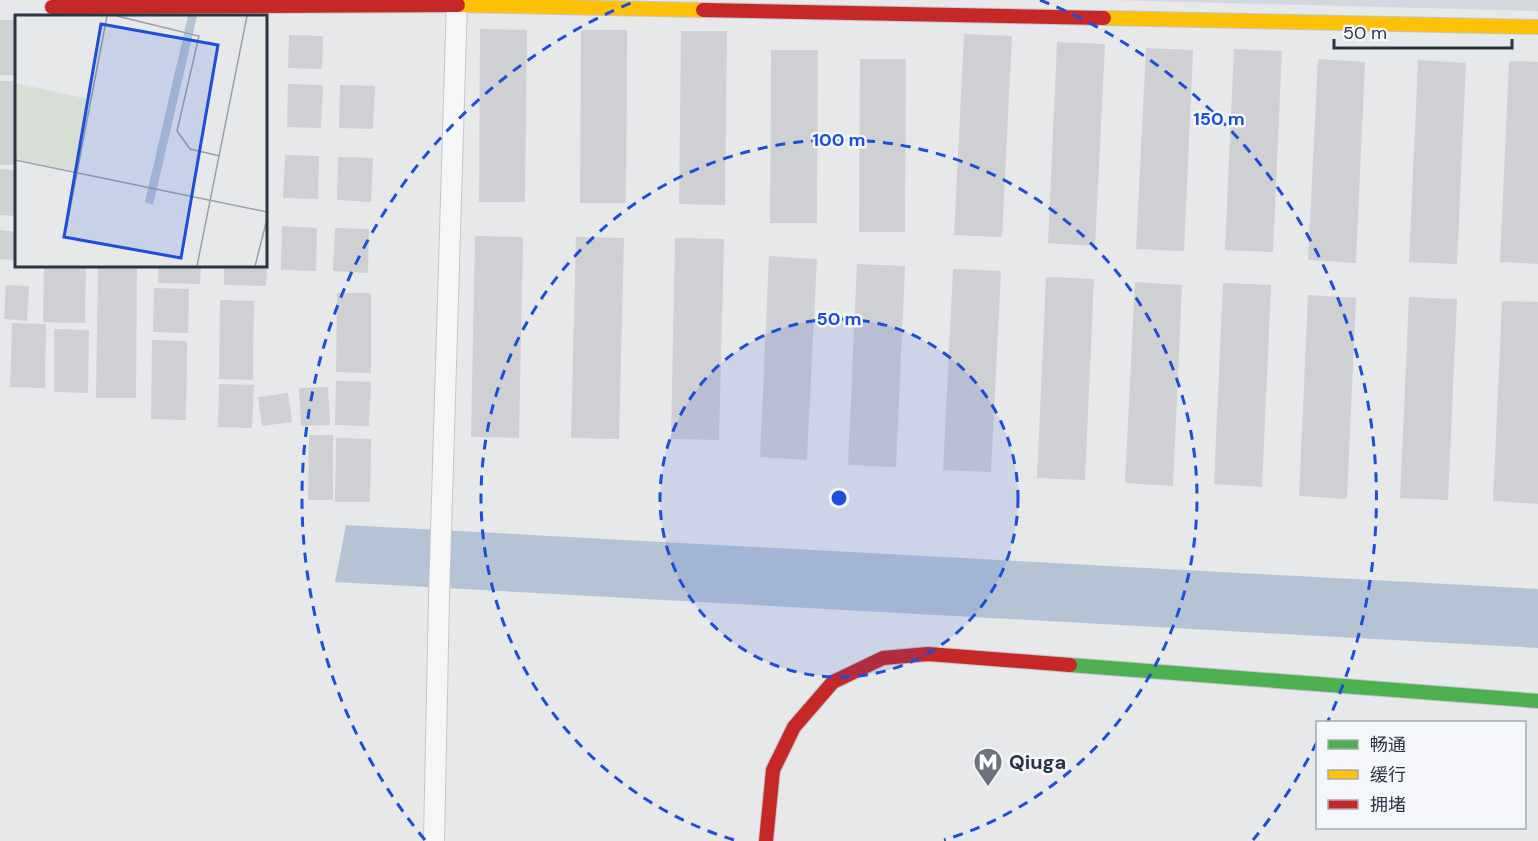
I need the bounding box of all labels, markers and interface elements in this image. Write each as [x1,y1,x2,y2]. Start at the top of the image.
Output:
scale bar [1334,12,1512,50]
inset map [15,15,267,267]
text: 50 m [1343,21,1387,45]
text: 150 m [1193,107,1245,131]
text: 100 m [812,128,866,152]
text: 50 m [816,307,862,331]
centre of rings [829,488,849,508]
legend [1316,721,1526,829]
text: 畅通 [1370,733,1406,757]
metro station icon: Qiuga [972,746,1004,788]
place label: Qiuga [1009,749,1066,775]
text: 缓行 [1370,763,1406,787]
text: 拥堵 [1370,793,1406,817]

